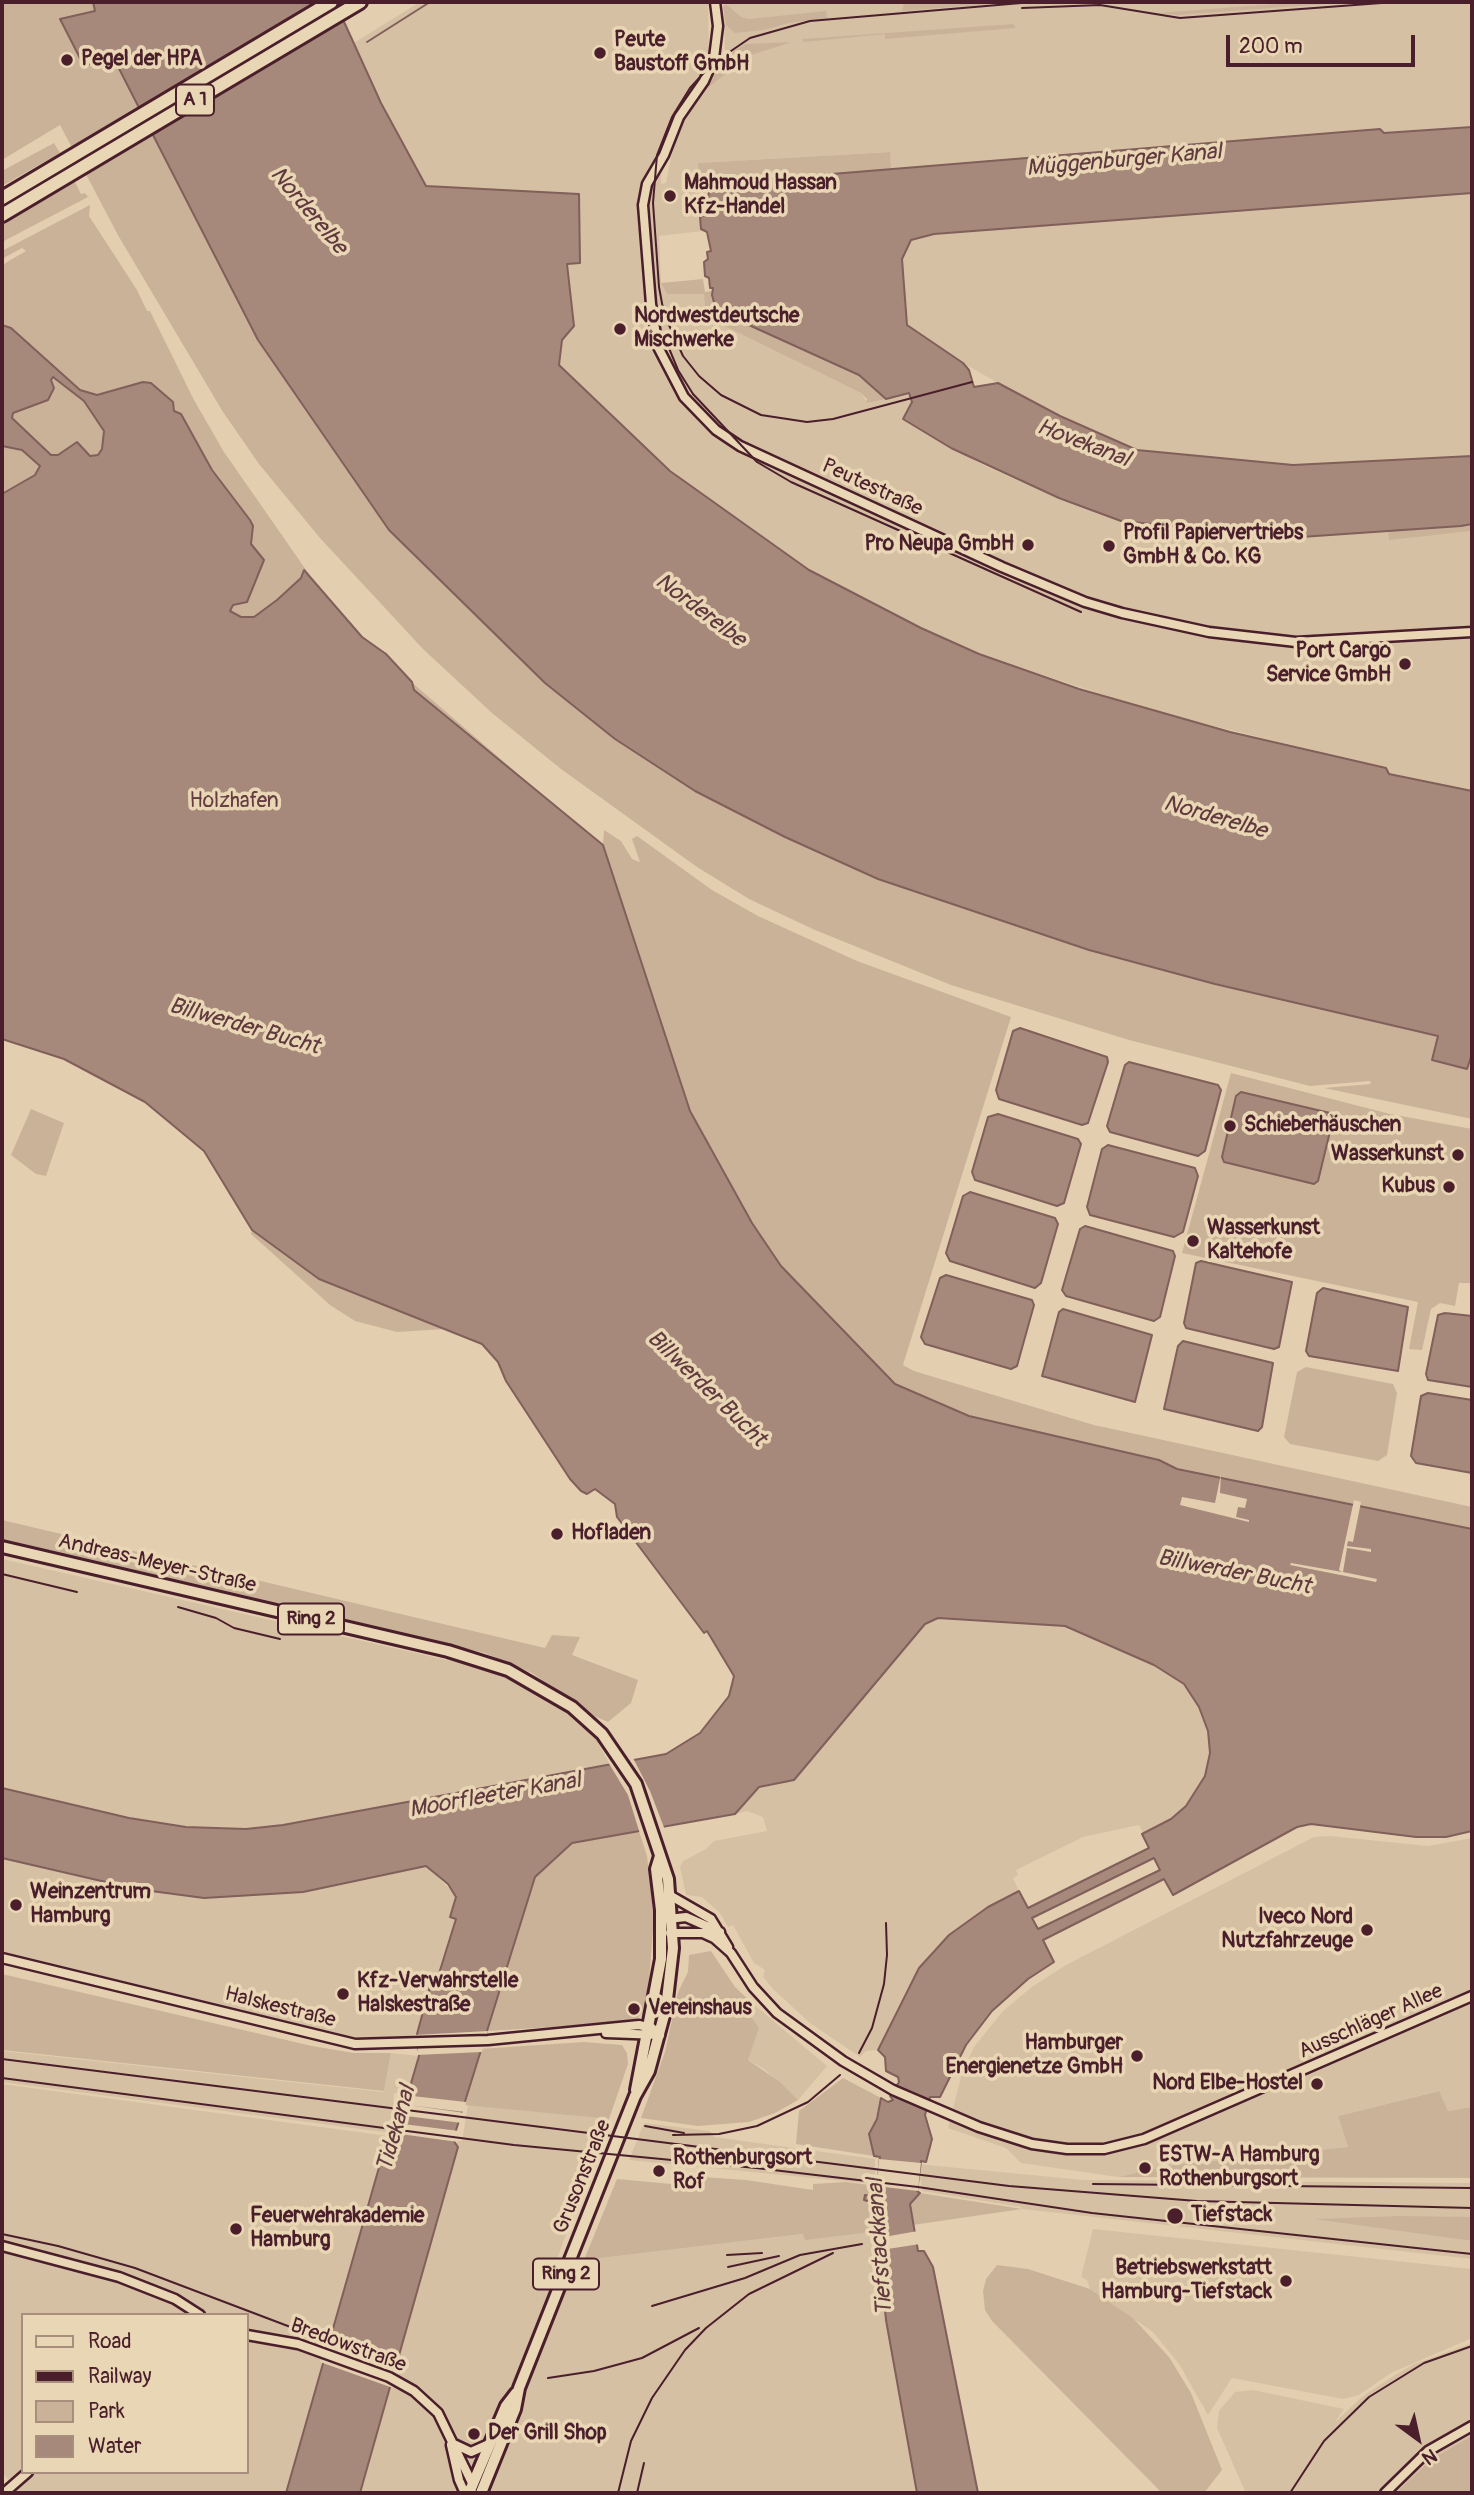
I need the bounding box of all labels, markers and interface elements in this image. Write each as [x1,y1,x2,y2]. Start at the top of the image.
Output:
scale bar [1229,21,1418,65]
place label: Peute Baustoff GmbH [614,28,749,78]
text: 200 m [1239,33,1303,60]
marker: Peute Baustoff GmbH [592,45,608,61]
place label: Pegel der HPA [81,47,203,73]
marker: Pegel der HPA [59,52,75,68]
road number: A 1 [176,85,214,116]
water label: Müggenburger Kanal [1025,139,1223,183]
water label: Norderelbe [263,162,353,260]
place label: Mahmoud Hassan Kfz-Handel [684,171,837,221]
marker: Mahmoud Hassan Kfz-Handel [662,188,678,204]
place label: Nordwestdeutsche Mischwerke [634,304,799,354]
marker: Nordwestdeutsche Mischwerke [612,321,628,337]
water label: Hovekanal [1033,414,1133,474]
street label: Peutestraße [818,454,926,522]
place label: Profil Papiervertriebs GmbH & Co. KG [1123,521,1303,571]
place label: Pro Neupa GmbH [864,532,1014,558]
marker: Pro Neupa GmbH [1020,537,1036,553]
marker: Profil Papiervertriebs GmbH & Co. KG [1101,538,1117,554]
water label: Norderelbe [649,568,751,654]
place label: Port Cargo Service GmbH [1266,639,1391,689]
marker: Port Cargo Service GmbH [1397,656,1413,672]
park label: Holzhafen [189,789,279,815]
water label: Norderelbe [1160,790,1270,846]
water label: Billwerder Bucht [166,992,322,1062]
place label: Schieberhäuschen [1244,1113,1401,1139]
marker: Schieberhäuschen [1222,1118,1238,1134]
place label: Wasserkunst [1331,1142,1444,1168]
marker: Wasserkunst [1450,1147,1466,1163]
place label: Kubus [1382,1174,1435,1200]
marker: Kubus [1441,1179,1457,1195]
place label: Wasserkunst Kaltehofe [1207,1216,1320,1266]
marker: Wasserkunst Kaltehofe [1185,1233,1201,1249]
water label: Billwerder Bucht [641,1325,771,1453]
place label: Hofladen [571,1521,651,1547]
marker: Hofladen [549,1526,565,1542]
street label: Andreas-Meyer-Straße [56,1529,258,1599]
water label: Billwerder Bucht [1155,1545,1313,1601]
road number: Ring 2 [278,1604,344,1634]
water label: Moorfleeter Kanal [407,1767,583,1825]
place label: Weinzentrum Hamburg [30,1880,151,1930]
marker: Weinzentrum Hamburg [8,1897,24,1913]
place label: Iveco Nord Nutzfahrzeuge [1221,1905,1353,1955]
marker: Iveco Nord Nutzfahrzeuge [1359,1922,1375,1938]
place label: Kfz-Verwahrstelle Halskestraße [357,1969,518,2019]
street label: Ausschläger Allee [1295,1979,1447,2065]
street label: Halskestraße [222,1982,338,2034]
marker: Kfz-Verwahrstelle Halskestraße [335,1986,351,2002]
place label: Vereinshaus [648,1996,752,2022]
marker: Vereinshaus [626,2001,642,2017]
place label: Hamburger Energienetze GmbH [945,2031,1123,2081]
marker: Hamburger Energienetze GmbH [1129,2048,1145,2064]
place label: Nord Elbe-Hostel [1152,2071,1303,2097]
marker: Nord Elbe-Hostel [1309,2076,1325,2092]
water label: Tidekanal [372,2083,422,2175]
street label: Grusonstraße [549,2116,617,2238]
place label: ESTW-A Hamburg Rothenburgsort [1159,2143,1320,2193]
place label: Rothenburgsort Rof [673,2146,812,2196]
marker: ESTW-A Hamburg Rothenburgsort [1137,2160,1153,2176]
marker: Rothenburgsort Rof [651,2163,667,2179]
water label: Tiefstackkanal [862,2177,900,2317]
place label: Tiefstack [1191,2203,1272,2229]
place label: Feuerwehrakademie Hamburg [250,2204,424,2254]
marker: Tiefstack [1165,2206,1185,2226]
marker: Feuerwehrakademie Hamburg [228,2221,244,2237]
place label: Betriebswerkstatt Hamburg-Tiefstack [1101,2256,1272,2306]
road number: Ring 2 [533,2258,599,2290]
marker: Betriebswerkstatt Hamburg-Tiefstack [1278,2273,1294,2289]
legend [21,2313,248,2474]
street label: Bredowstraße [287,2313,409,2379]
text: Road [88,2328,132,2355]
text: Railway [88,2363,152,2390]
text: Park [88,2398,125,2425]
north arrow [1383,2404,1453,2474]
place label: Der Grill Shop [488,2421,607,2447]
marker: Der Grill Shop [466,2426,482,2442]
text: Water [88,2433,141,2460]
text: N [1418,2443,1441,2470]

